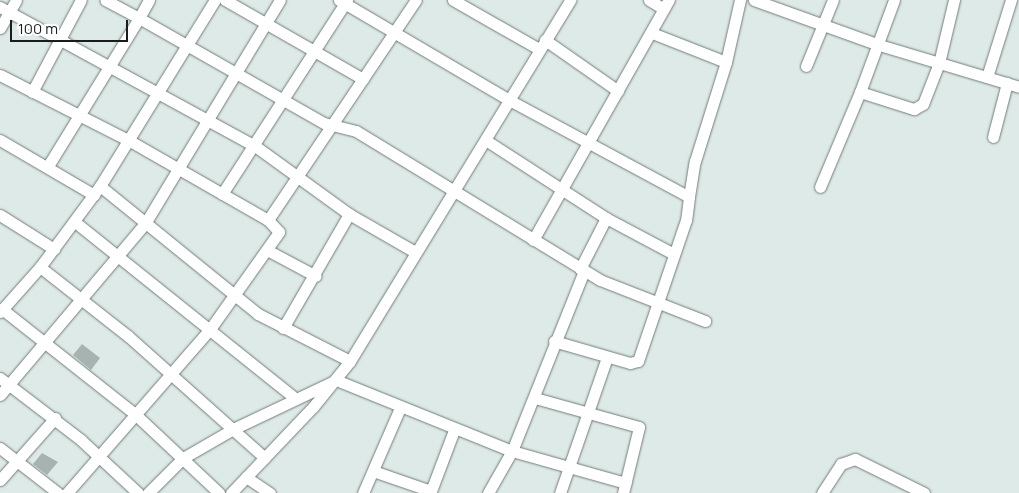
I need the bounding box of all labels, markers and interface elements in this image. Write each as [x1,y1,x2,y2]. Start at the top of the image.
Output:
scale bar [12,10,130,42]
text: 100 m [18,18,58,39]

